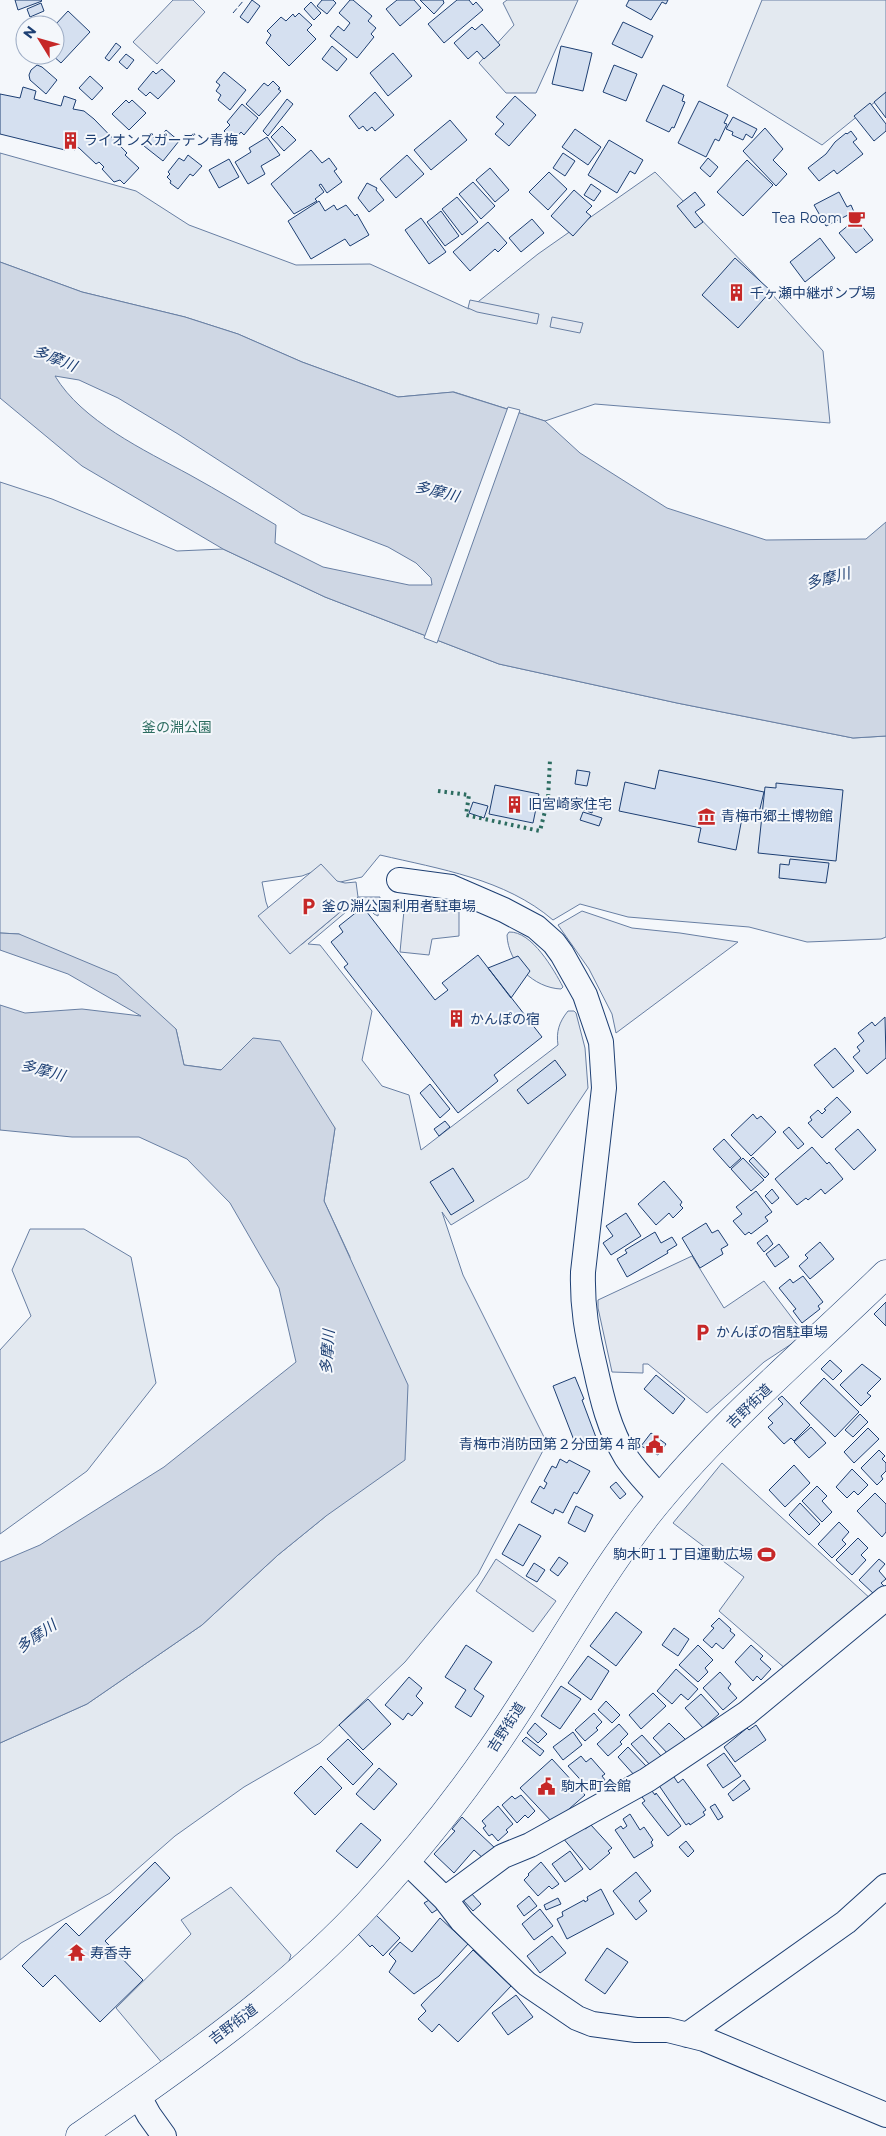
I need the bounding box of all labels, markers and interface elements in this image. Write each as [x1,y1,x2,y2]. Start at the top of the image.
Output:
north arrow [15,15,65,65]
text: N [19,22,40,42]
building icon: ライオンズガーデン青梅 [60,130,80,150]
place label: ライオンズガーデン青梅 [84,131,238,149]
cafe icon: Tea Room [846,208,866,228]
place label: Tea Room [772,209,842,227]
building icon: 千ヶ瀬中継ポンプ場 [726,283,746,303]
place label: 千ヶ瀬中継ポンプ場 [750,284,876,302]
water label: 多摩川 [31,341,81,376]
water label: 多摩川 [413,476,463,506]
water label: 多摩川 [804,563,854,593]
park label: 釜の淵公園 [142,718,212,736]
building icon: 旧宮崎家住宅 [504,794,524,814]
place label: 旧宮崎家住宅 [528,795,612,813]
museum icon: 青梅市郷土博物館 [697,806,717,826]
place label: 青梅市郷土博物館 [721,807,833,825]
parking icon: 釜の淵公園利用者駐車場 [298,896,318,916]
place label: 釜の淵公園利用者駐車場 [322,897,476,915]
building icon: かんぽの宿 [446,1009,466,1029]
place label: かんぽの宿 [470,1010,540,1028]
water label: 多摩川 [19,1055,69,1086]
parking icon: かんぽの宿駐車場 [692,1322,712,1342]
place label: かんぽの宿駐車場 [716,1323,828,1341]
water label: 多摩川 [316,1327,338,1375]
street label: 吉野街道 [723,1380,775,1432]
public building icon: 青梅市消防団第２分団第４部 [645,1434,665,1454]
place label: 青梅市消防団第２分団第４部 [459,1435,641,1453]
sports icon: 駒木町１丁目運動広場 [757,1544,777,1564]
place label: 駒木町１丁目運動広場 [613,1545,753,1563]
water label: 多摩川 [12,1614,62,1657]
street label: 吉野街道 [483,1699,529,1755]
public building icon: 駒木町会館 [537,1776,557,1796]
place label: 駒木町会館 [561,1777,631,1795]
temple icon: 寿香寺 [66,1943,86,1963]
place label: 寿香寺 [90,1944,132,1962]
street label: 吉野街道 [205,2000,261,2048]

